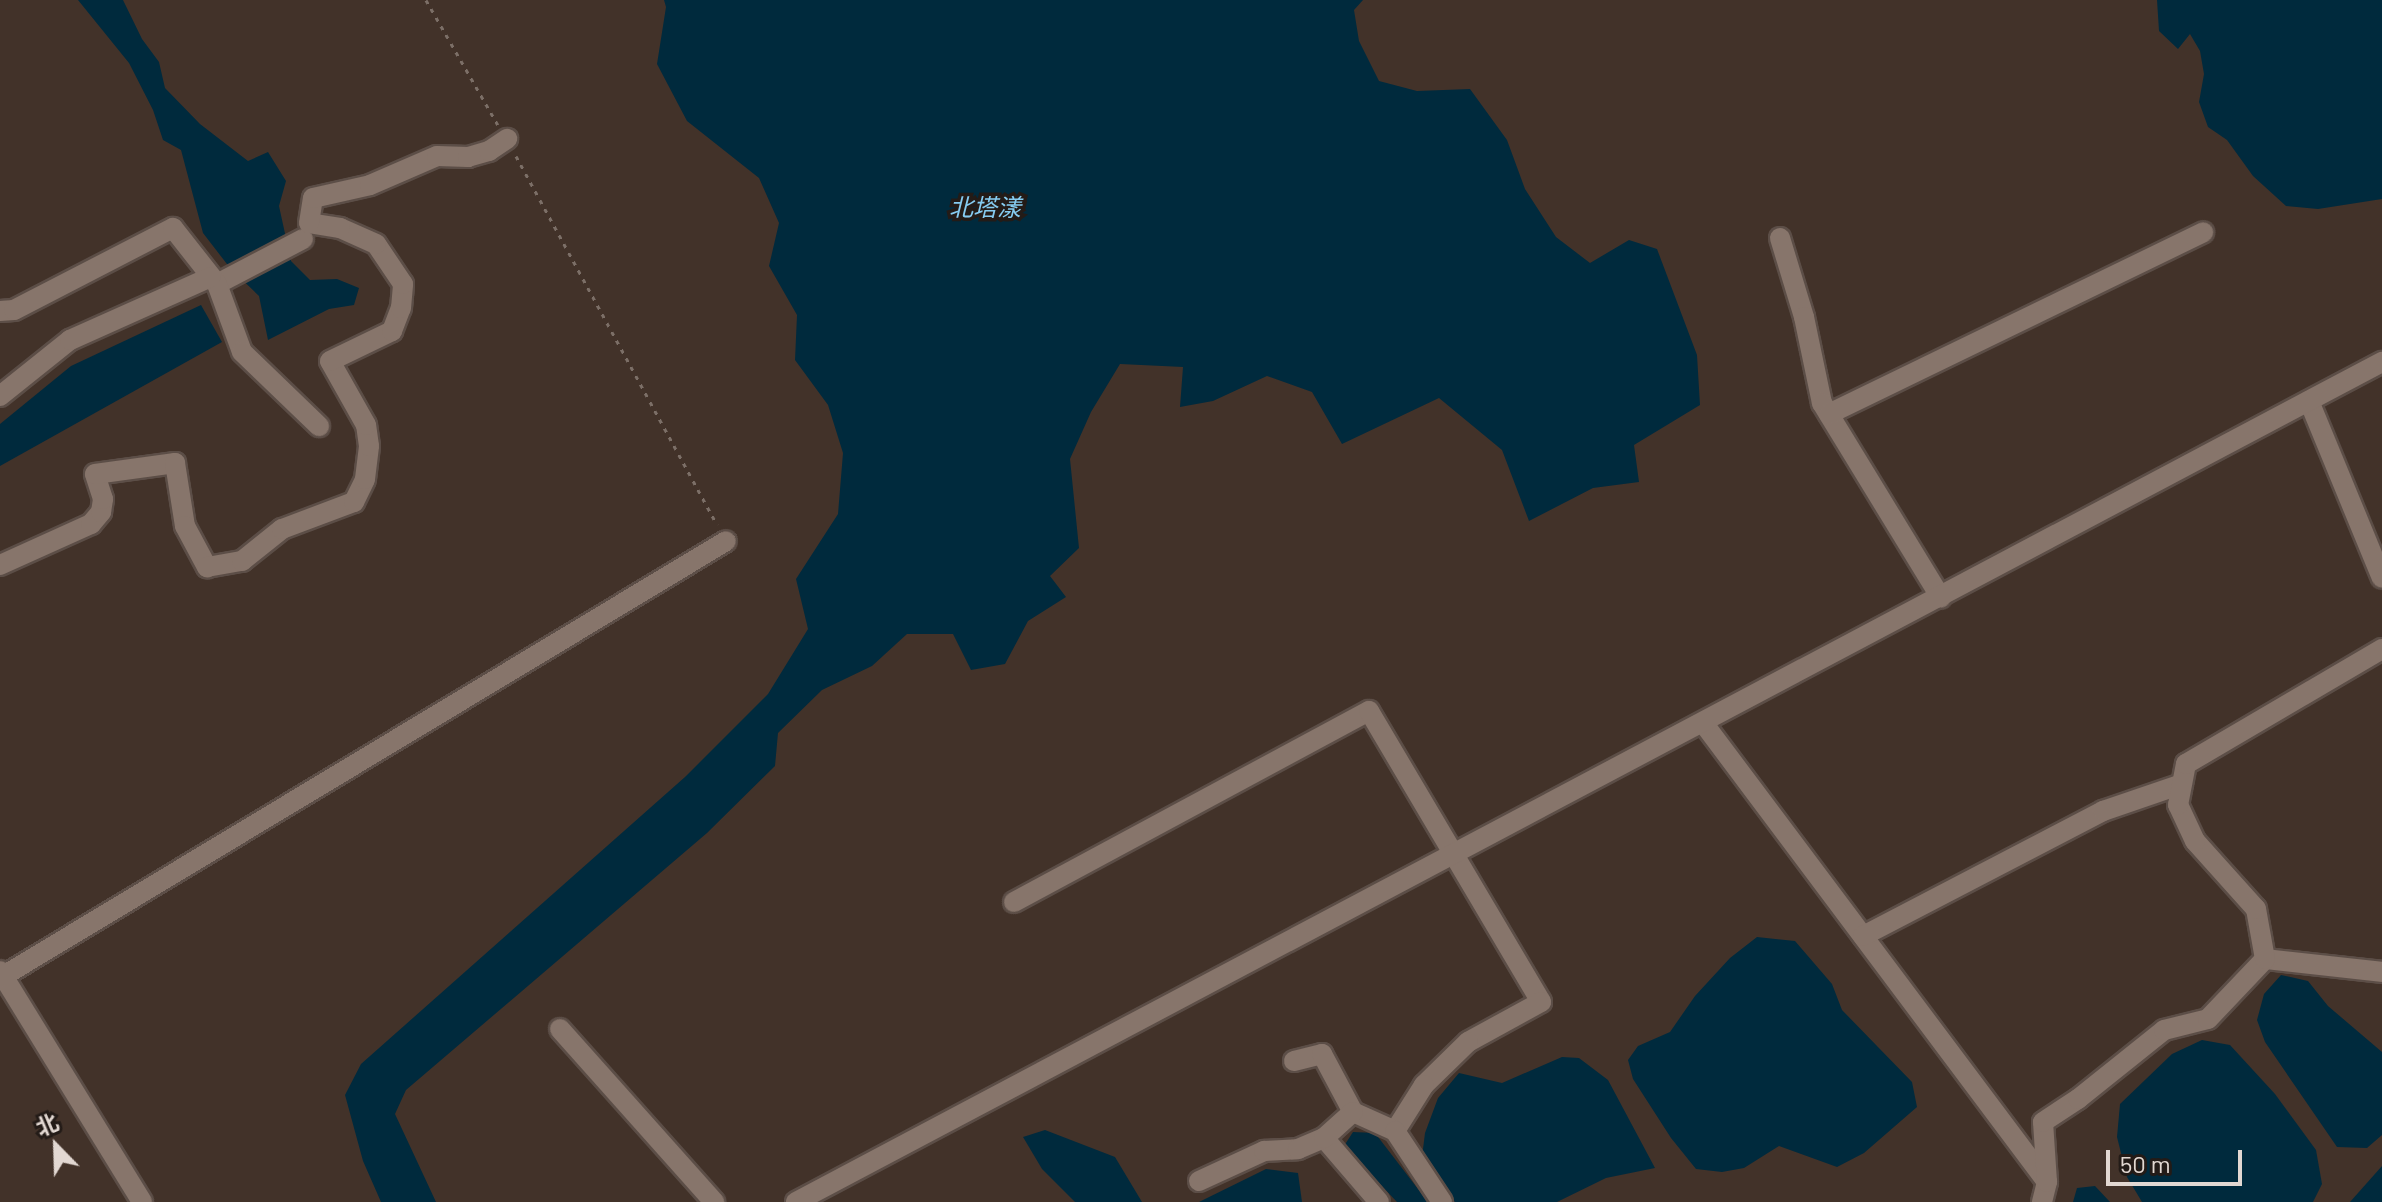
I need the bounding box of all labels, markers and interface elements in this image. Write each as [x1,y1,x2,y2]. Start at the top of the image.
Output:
water label: 北塔漾 [949,193,1021,221]
north arrow [16,1106,96,1186]
text: 北 [31,1108,62,1140]
scale bar [2110,1134,2246,1184]
text: 50 m [2120,1149,2171,1178]

